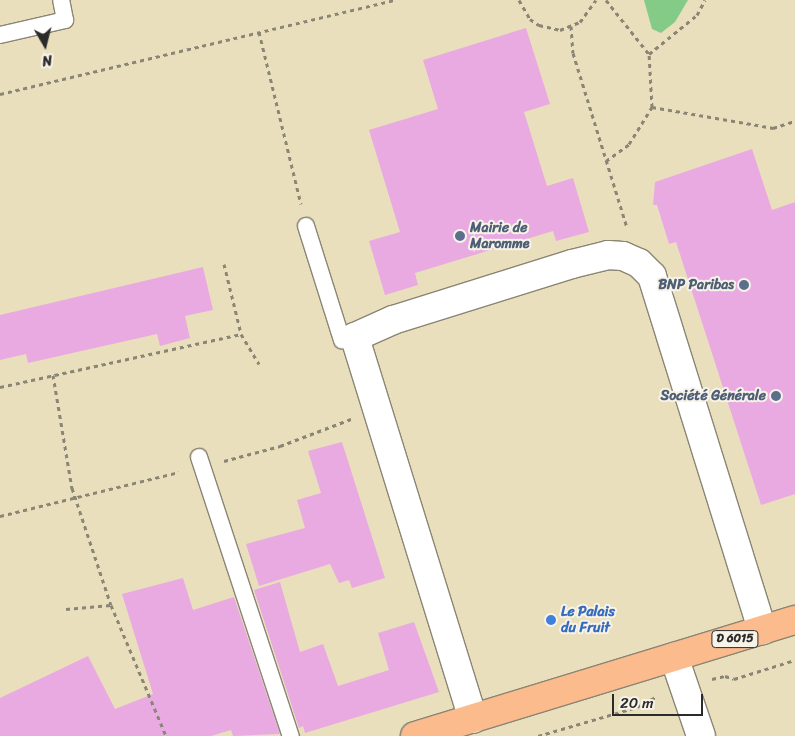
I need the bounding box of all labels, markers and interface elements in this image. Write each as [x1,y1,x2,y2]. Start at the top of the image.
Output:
north arrow [20,20,70,70]
text: N [41,47,54,73]
place label: Mairie de Maromme [470,220,530,252]
marker: Mairie de Maromme [454,230,466,242]
place label: BNP Paribas [658,277,734,293]
marker: BNP Paribas [738,279,750,291]
place label: Société Générale [660,388,766,404]
marker: Société Générale [770,390,782,402]
place label: Le Palais du Fruit [561,604,615,636]
marker: Le Palais du Fruit [545,614,557,626]
road number: D 6015 [711,630,759,648]
scale bar [615,684,706,716]
text: 20 m [620,690,654,716]

